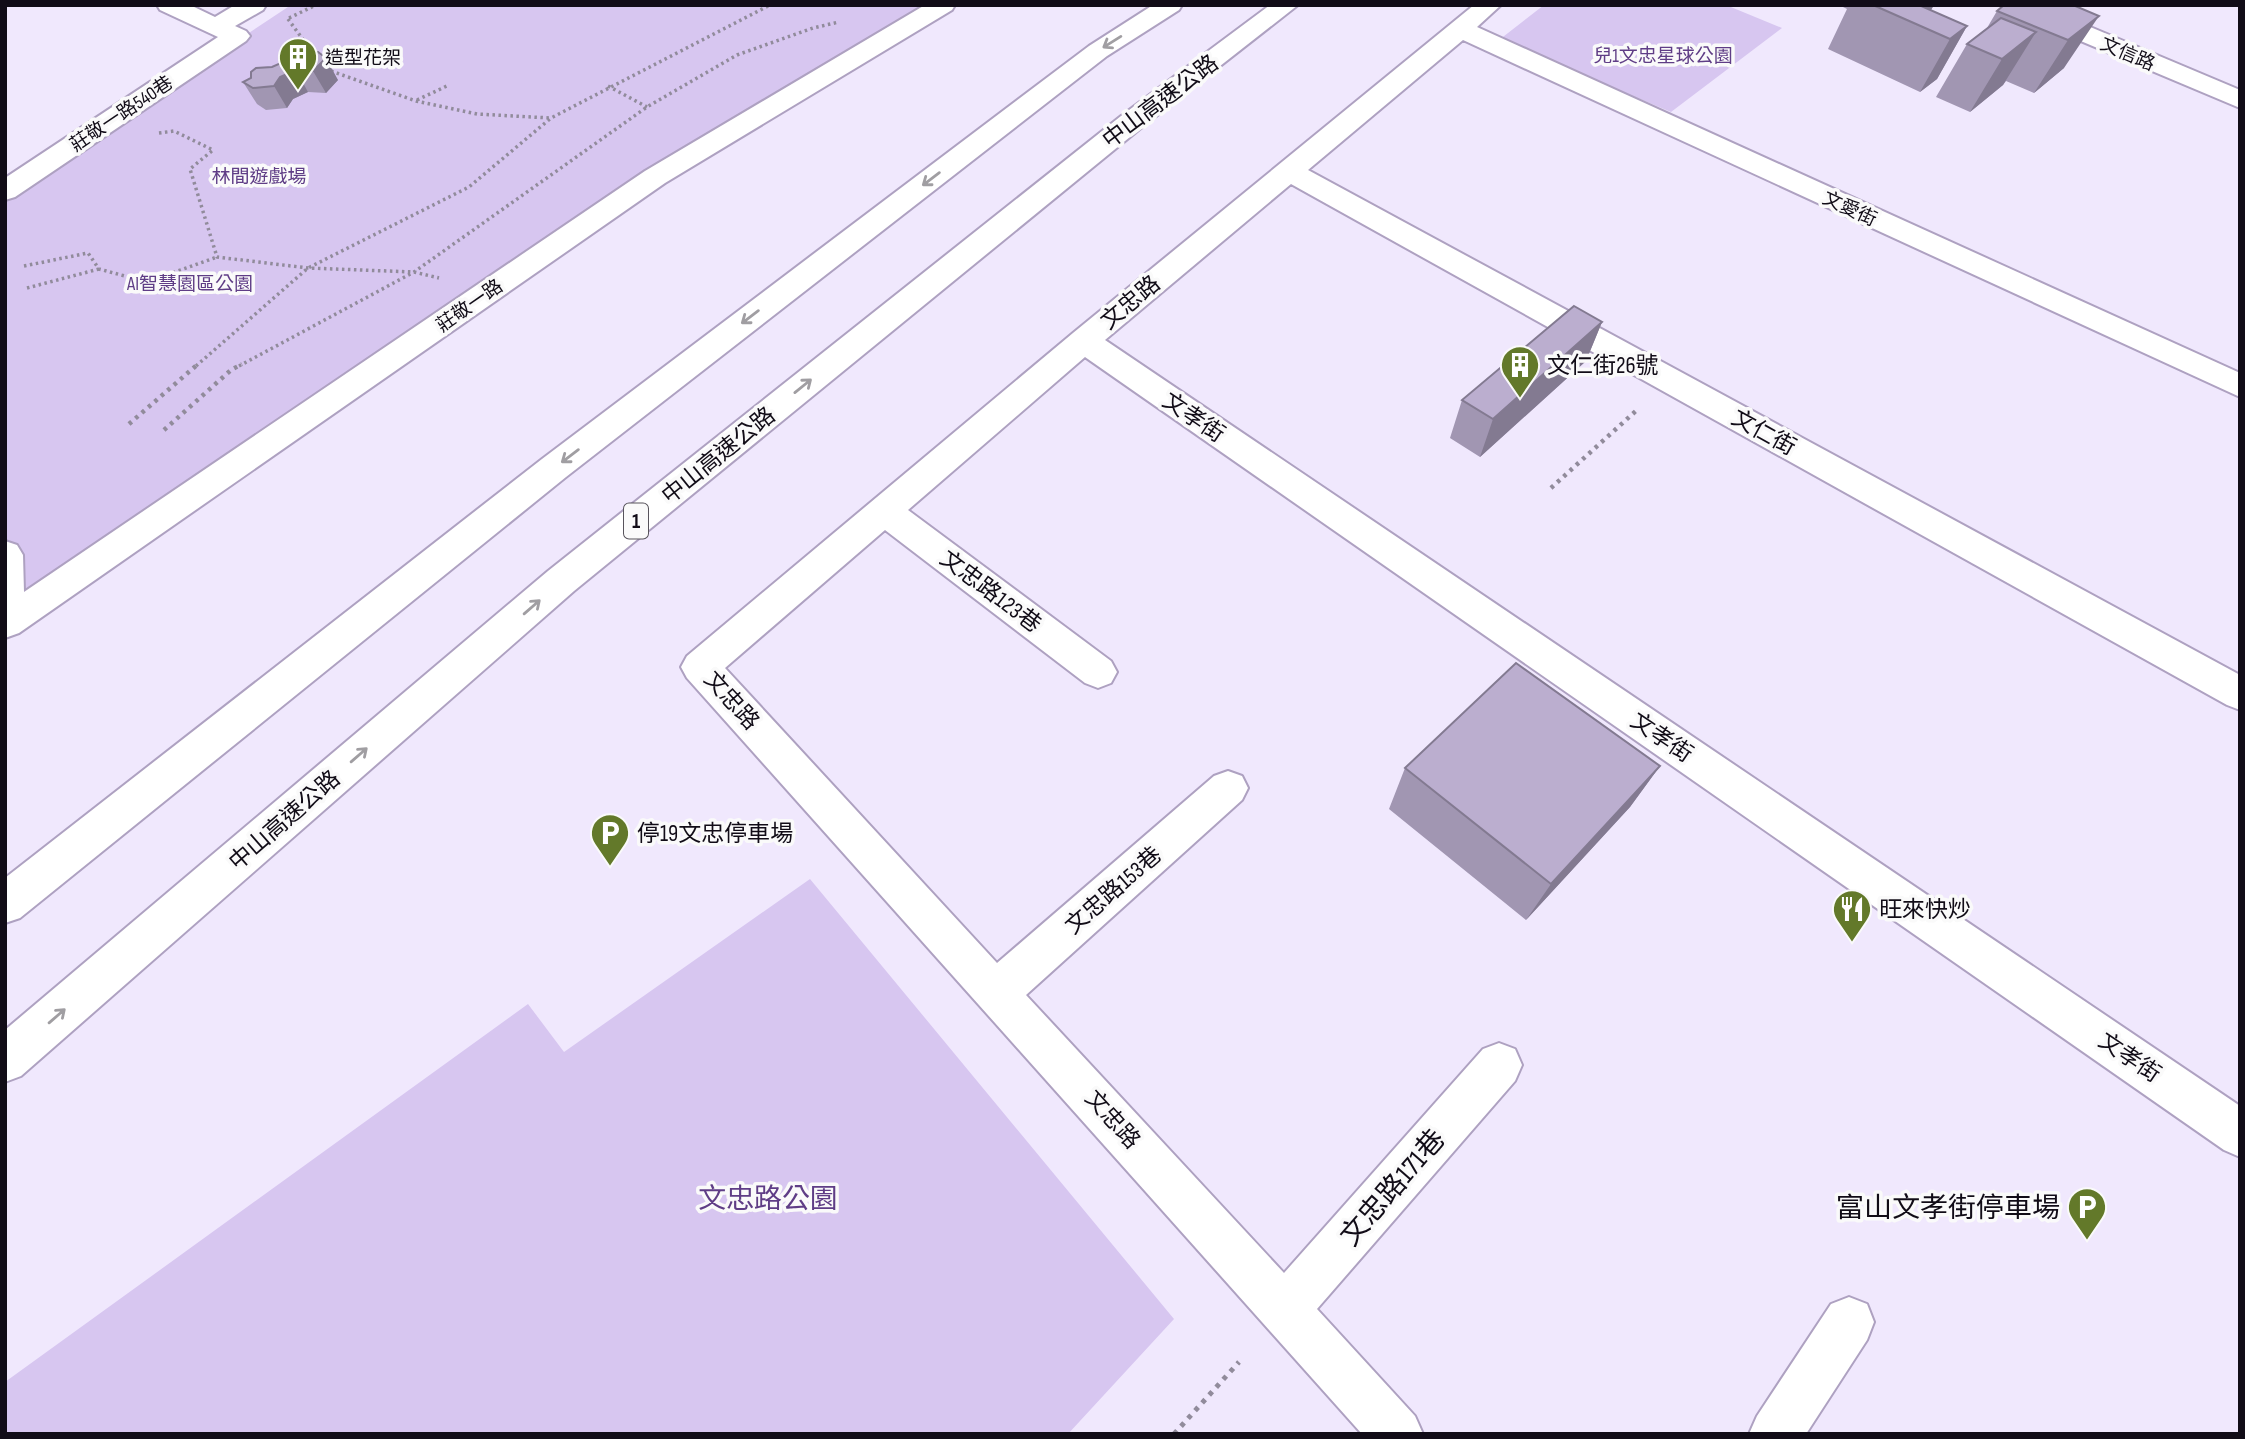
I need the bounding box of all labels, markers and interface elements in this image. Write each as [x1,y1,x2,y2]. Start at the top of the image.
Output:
street label: 文信路 [2097,33,2158,76]
one-way arrow [1103,35,1123,49]
building icon: 造型花架 [277,36,319,91]
park label: 兒1文忠星球公園 [1593,45,1733,68]
place label: 造型花架 [325,47,401,70]
street label: 中山高速公路 [1097,49,1224,155]
street label: 莊敬一路540巷 [66,71,178,157]
park label: 林間遊戲場 [211,166,307,189]
one-way arrow [922,171,941,186]
street label: 文愛街 [1819,187,1880,232]
street label: 文忠路 [1095,270,1166,336]
park label: AI智慧園區公園 [126,273,253,296]
street label: 莊敬一路 [432,275,508,337]
one-way arrow [742,310,760,325]
building icon: 文仁街26號 [1499,344,1541,399]
place label: 文仁街26號 [1547,352,1659,380]
one-way arrow [794,379,812,394]
street label: 文孝街 [1157,387,1230,449]
street label: 中山高速公路 [656,401,781,510]
street label: 文仁街 [1727,404,1800,462]
one-way arrow [561,448,579,463]
road number: 1 [624,504,648,538]
street label: 文忠路123巷 [934,545,1047,639]
one-way arrow [522,599,540,615]
street label: 文忠路 [698,666,765,736]
street label: 文孝街 [1625,707,1698,769]
one-way arrow [350,747,368,763]
street label: 中山高速公路 [223,765,346,877]
parking icon: 停19文忠停車場 [589,812,631,867]
place label: 停19文忠停車場 [637,820,793,848]
street label: 文忠路153巷 [1060,841,1168,940]
restaurant icon: 旺來快炒 [1831,888,1873,943]
place label: 旺來快炒 [1879,896,1971,924]
one-way arrow [48,1008,66,1024]
street label: 文孝街 [2093,1027,2166,1089]
street label: 文忠路 [1079,1085,1146,1155]
street label: 文忠路171巷 [1334,1123,1452,1253]
park label: 文忠路公園 [698,1183,838,1216]
parking icon: 富山文孝街停車場 [2066,1186,2108,1241]
place label: 富山文孝街停車場 [1836,1192,2060,1225]

